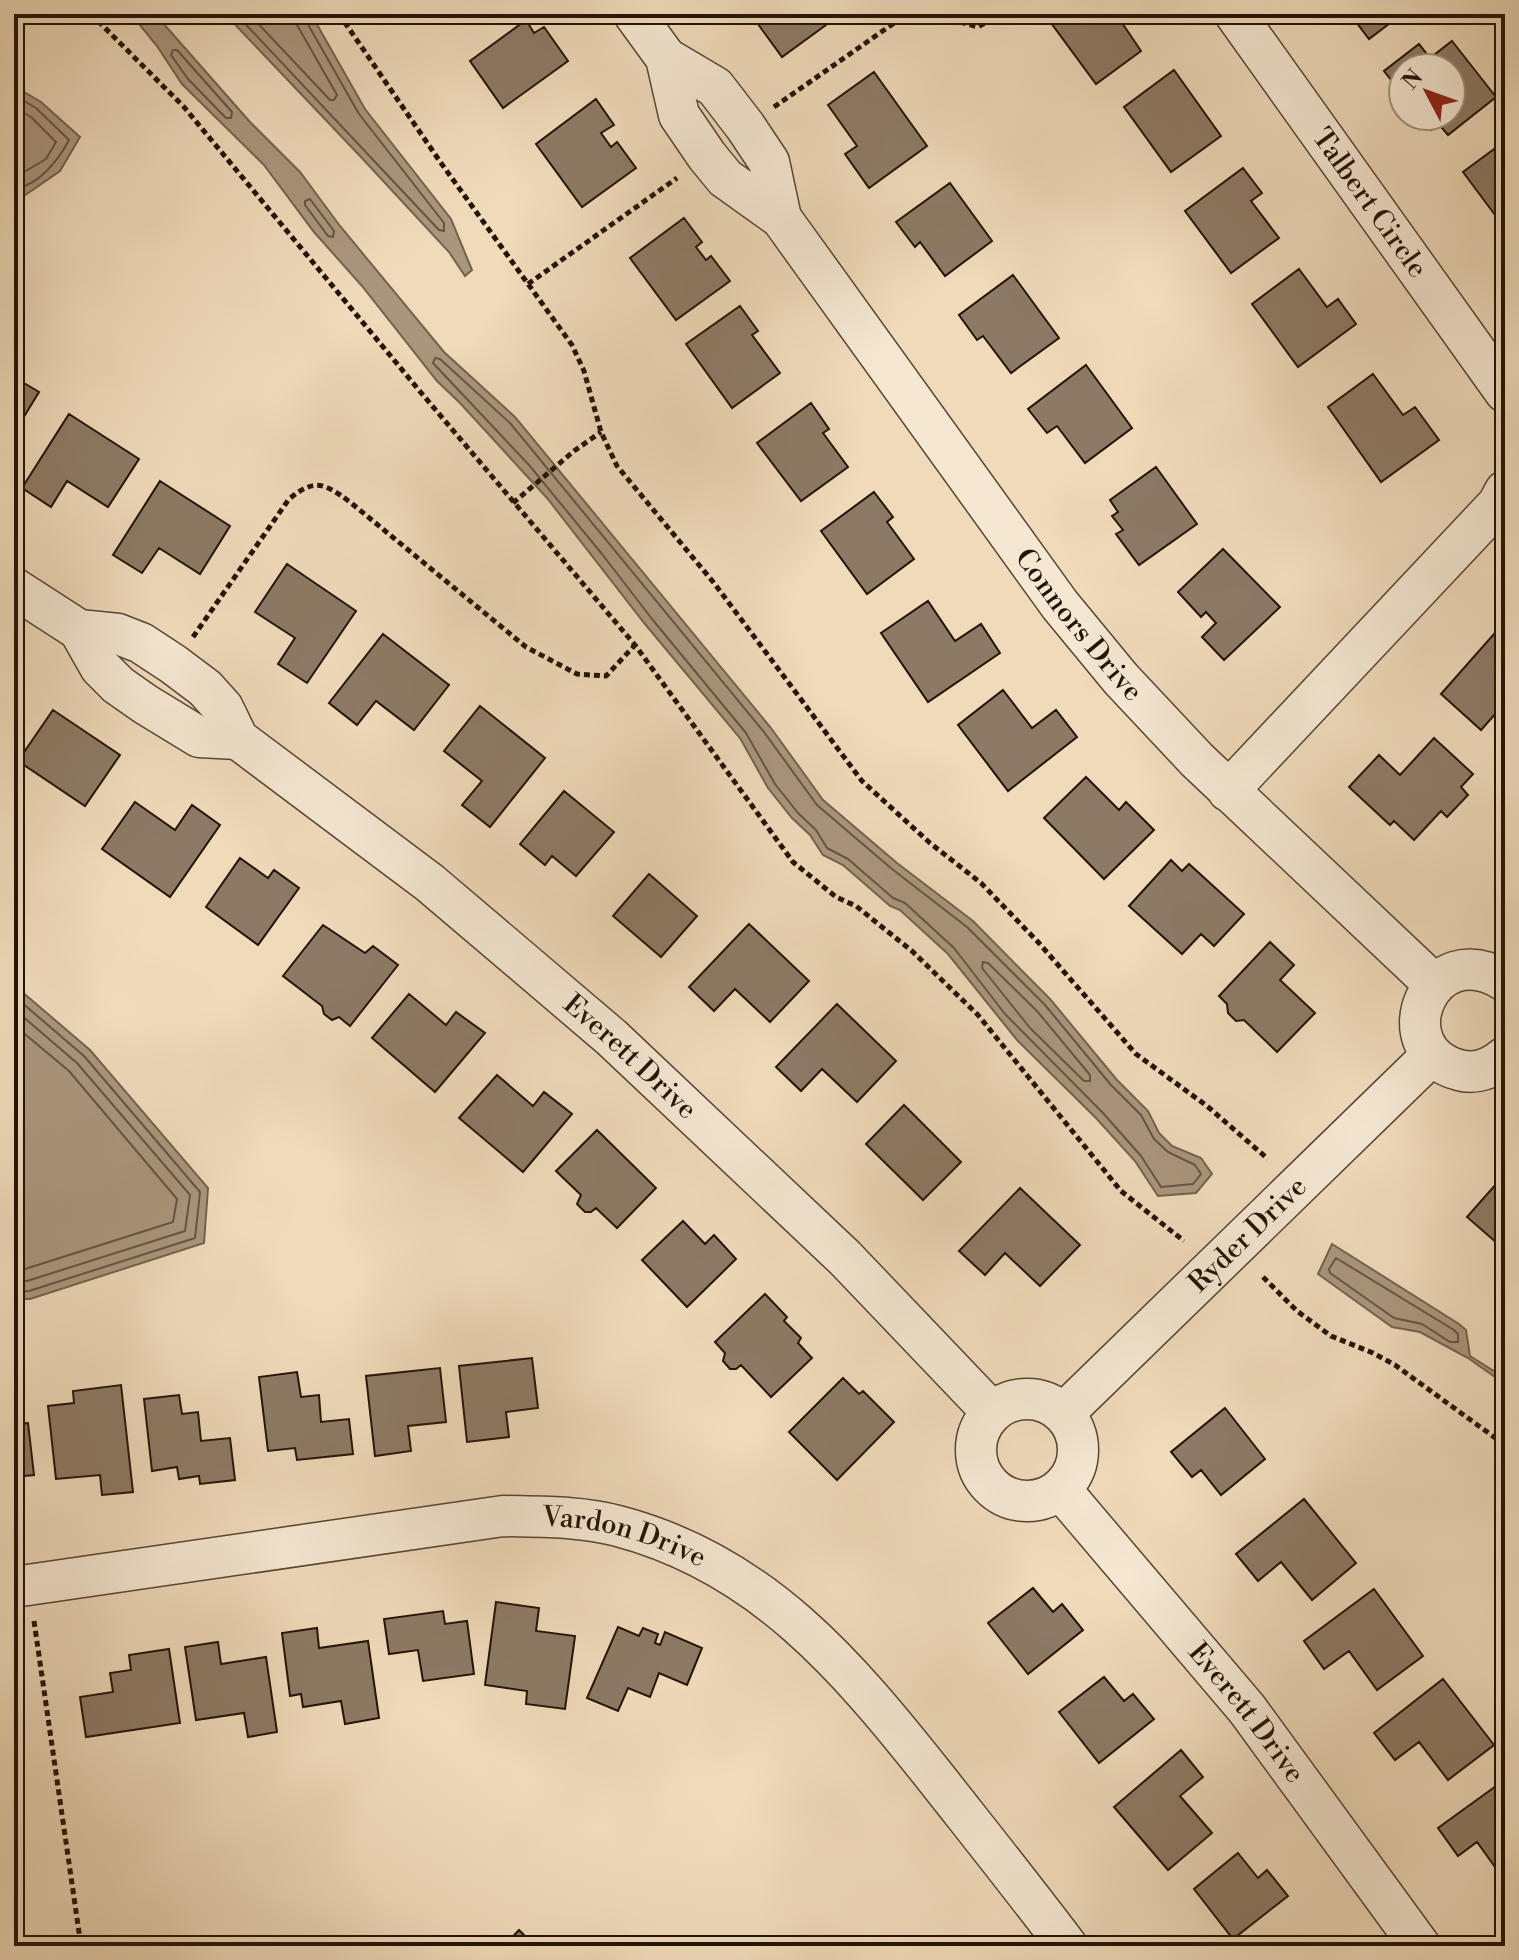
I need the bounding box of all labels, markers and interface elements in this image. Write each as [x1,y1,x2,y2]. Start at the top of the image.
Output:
north arrow [1387,52,1467,132]
text: N [1397,64,1429,95]
street label: Talbert Circle [1304,121,1435,285]
street label: Connors Drive [1007,542,1150,709]
street label: Everett Drive [556,987,704,1127]
street label: Ryder Drive [1181,1169,1314,1300]
street label: Vardon Drive [541,1499,712,1575]
street label: Everett Drive [1181,1635,1313,1790]

